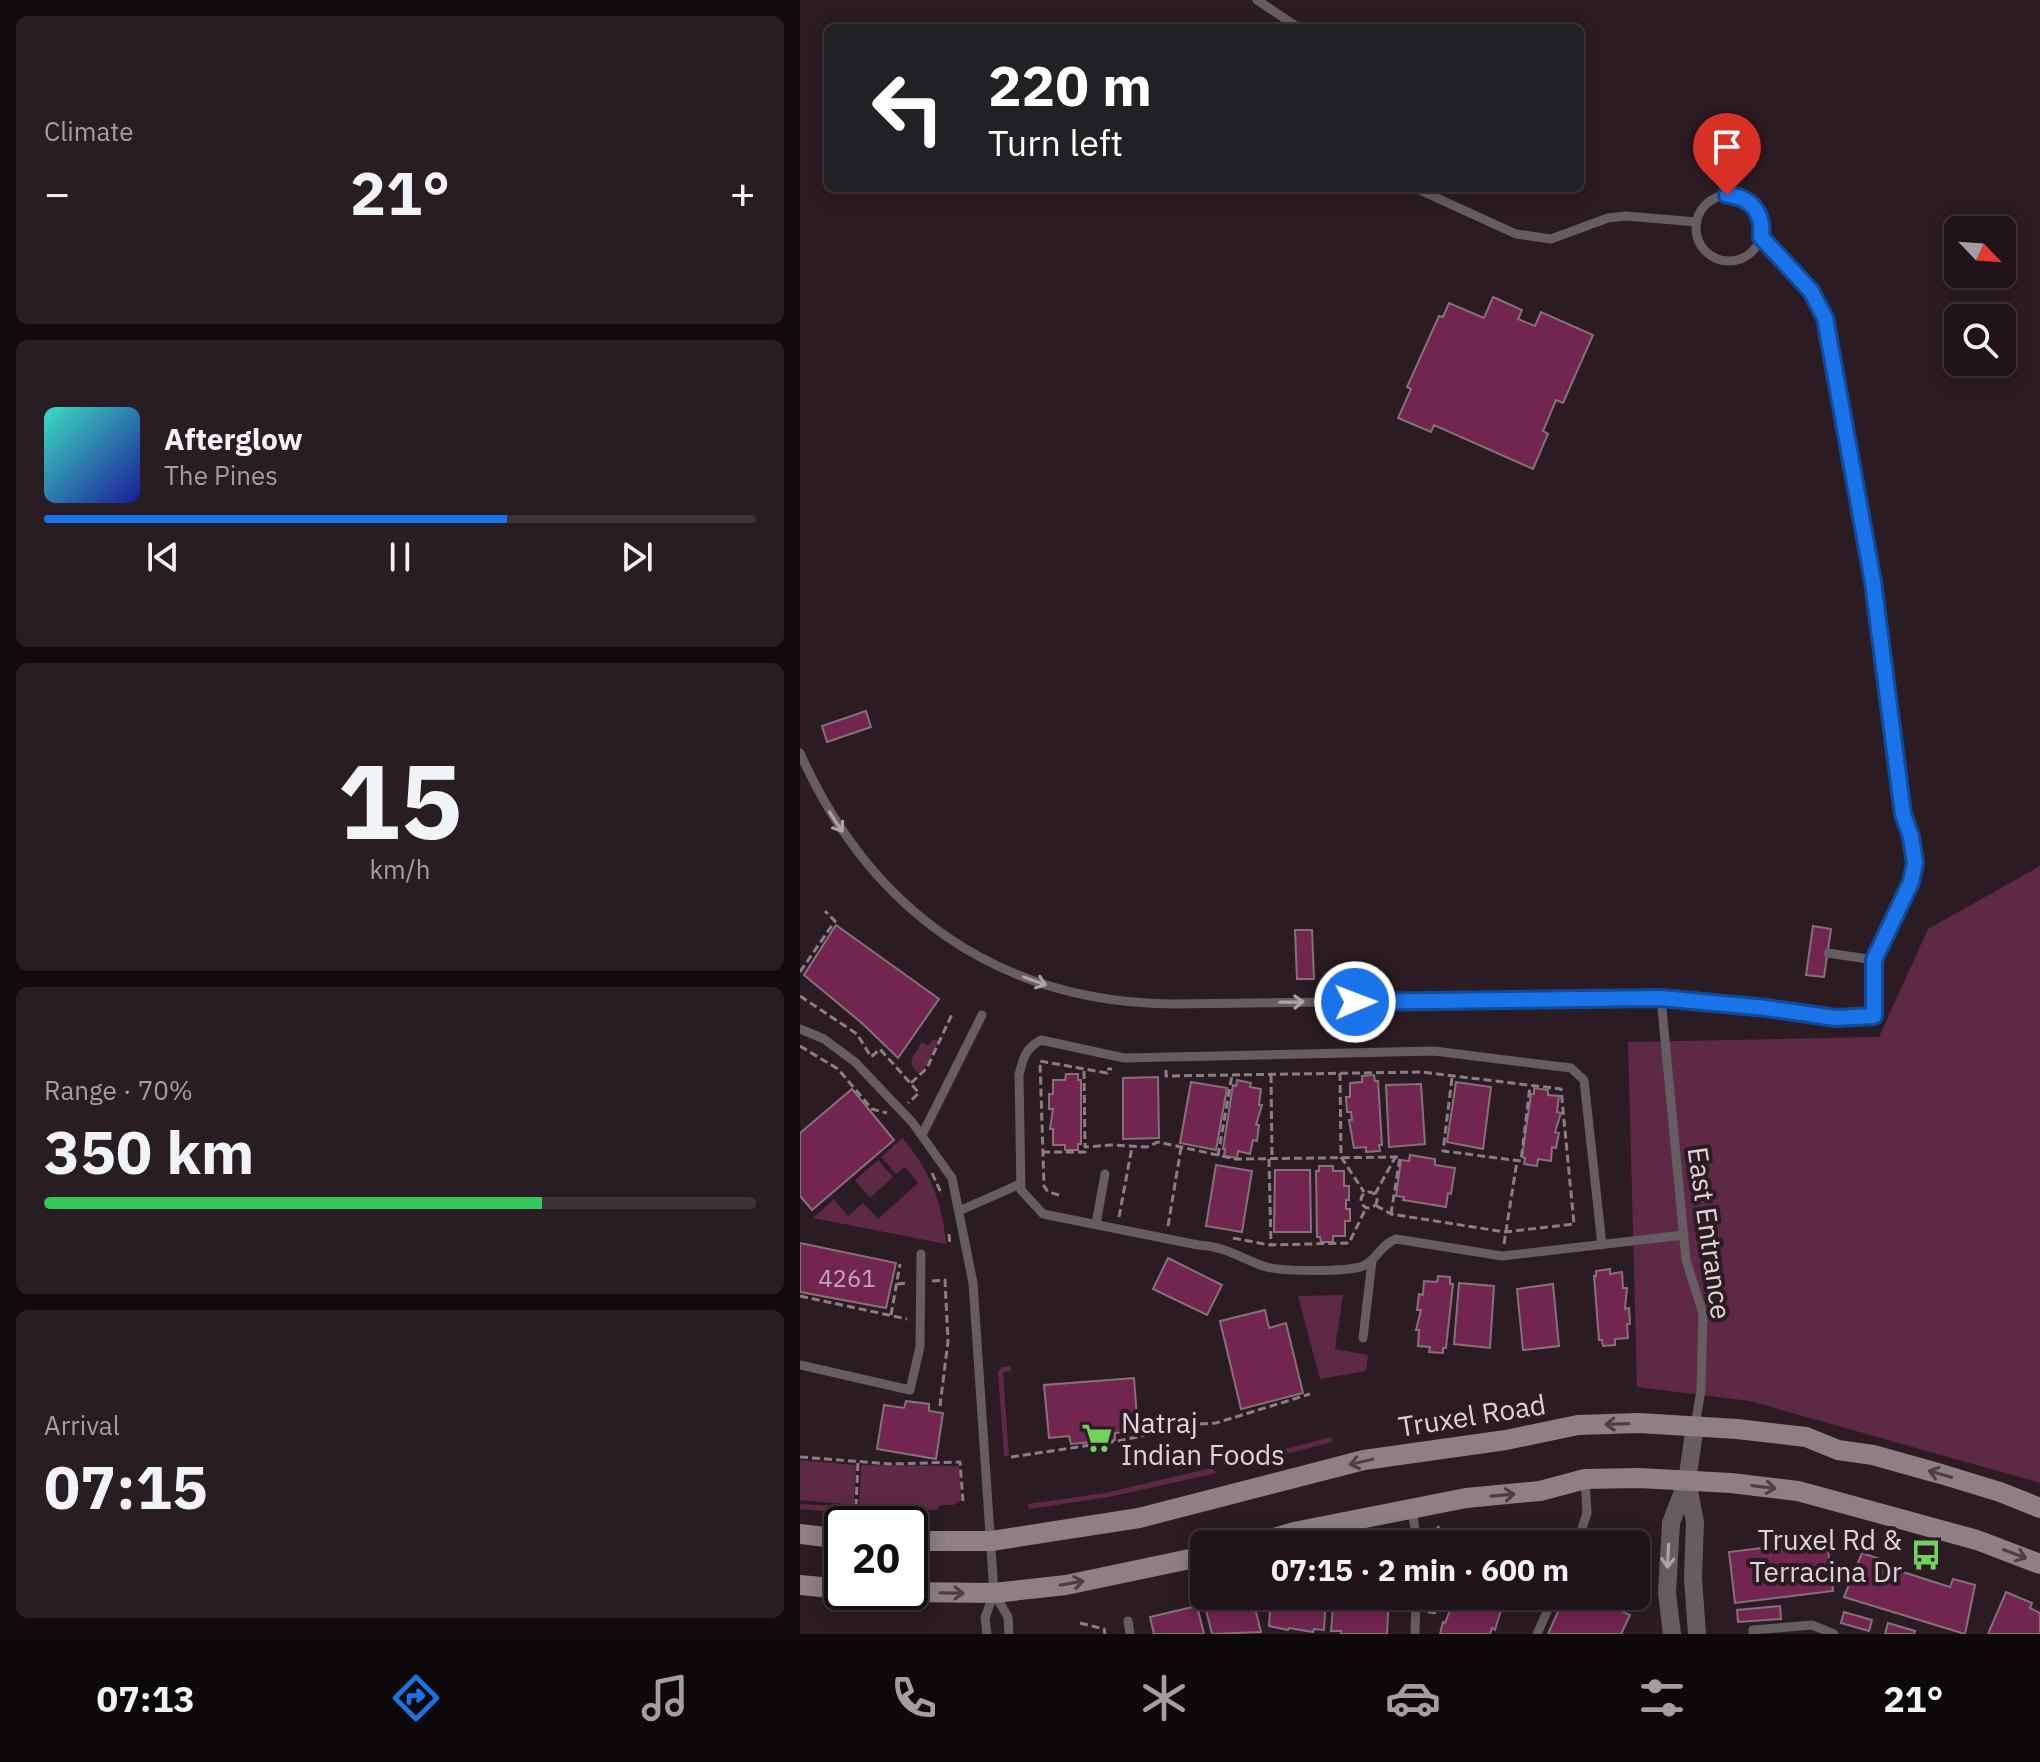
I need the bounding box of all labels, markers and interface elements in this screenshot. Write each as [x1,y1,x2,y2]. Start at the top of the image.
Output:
text: 220 m [988,49,1152,121]
icon: left [856,56,960,160]
pin [1693,113,1761,195]
text: Climate [44,114,134,148]
text: Turn left [988,119,1123,166]
icon: arrive [1705,125,1749,169]
text: 21° [350,153,450,232]
text: − [44,164,70,221]
text: + [730,164,756,221]
north arrow [1944,216,2016,288]
map controls [1944,216,2016,376]
button: search [1944,304,2016,376]
text: Afterglow [164,419,303,458]
text: The Pines [164,458,278,492]
icon: previous [141,535,185,579]
icon: pause [378,535,422,579]
icon: next [615,535,659,579]
text: 15 [338,732,462,868]
one-way arrow [828,810,844,833]
text: km/h [369,852,431,886]
position arrow [1313,960,1397,1044]
one-way arrow [1022,975,1047,989]
one-way arrow [1278,995,1305,1010]
text: Range · 70% [44,1073,193,1107]
text: 350 km [44,1112,254,1191]
street label: East Entrance [1680,1145,1740,1321]
house number: 4261 [818,1262,876,1294]
street label: Truxel Road [1396,1385,1548,1445]
place label: Natraj Indian Foods [1121,1404,1285,1473]
text: Arrival [44,1408,120,1442]
one-way arrow [1604,1416,1631,1431]
supermarket icon: Natraj Indian Foods [1080,1421,1114,1455]
text: 07:15 [44,1447,208,1526]
one-way arrow [1348,1455,1374,1470]
one-way arrow [1928,1465,1953,1480]
one-way arrow [1751,1479,1777,1494]
one-way arrow [1489,1487,1515,1502]
speed limit sign: 20 [824,1506,928,1610]
place label: Truxel Rd & Terracina Dr [1749,1521,1902,1590]
bus stop icon: Truxel Rd & Terracina Dr [1909,1538,1943,1572]
one-way arrow [1660,1542,1675,1569]
one-way arrow [2002,1548,2027,1562]
text: 07:15 · 2 min · 600 m [1271,1550,1569,1589]
one-way arrow [1059,1575,1084,1590]
one-way arrow [938,1585,965,1601]
icon: directions [388,1670,444,1726]
icon: music [637,1670,693,1726]
icon: phone [886,1670,942,1726]
icon: climate [1136,1670,1192,1726]
icon: car [1385,1670,1441,1726]
icon: filters [1634,1670,1690,1726]
text: 07:13 [97,1675,195,1722]
text: 21° [1883,1675,1943,1722]

